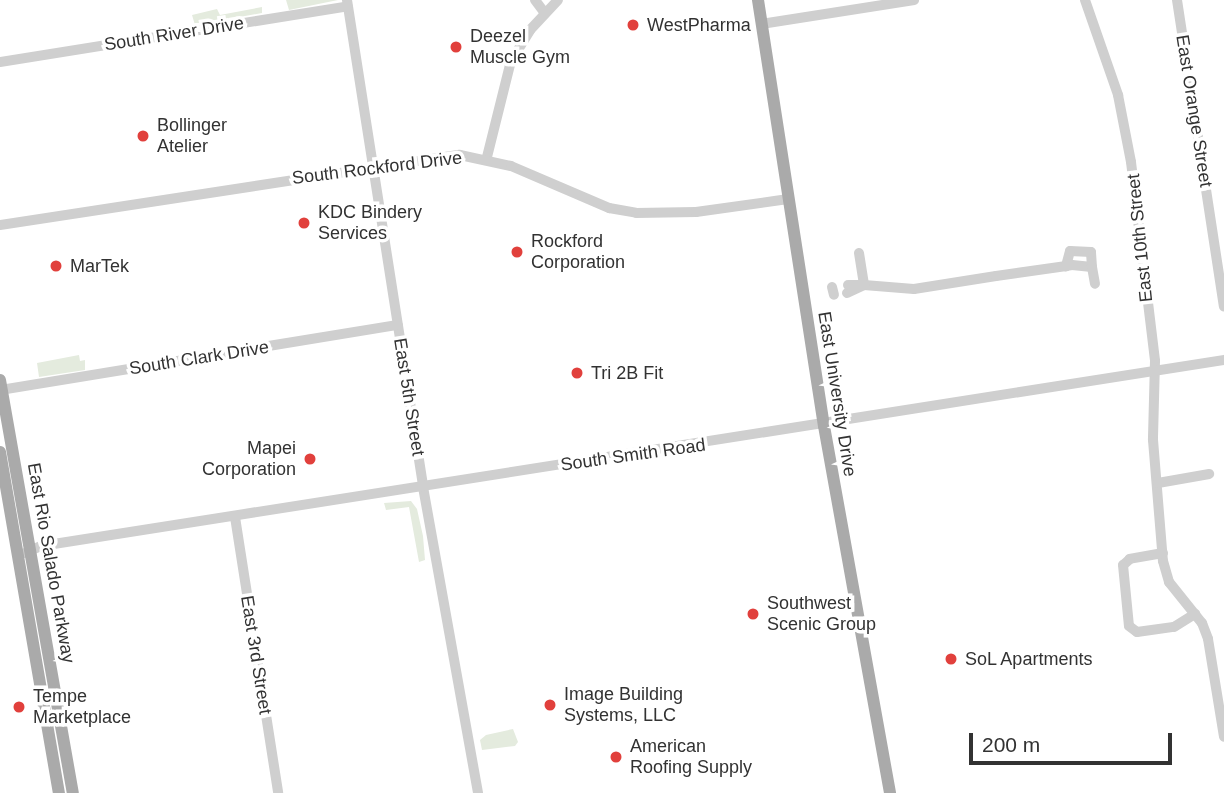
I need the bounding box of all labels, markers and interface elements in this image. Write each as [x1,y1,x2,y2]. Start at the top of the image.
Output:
street label: South River Drive [103,12,245,56]
place label: WestPharma [647,14,751,36]
marker: WestPharma [625,17,641,33]
place label: Deezel Muscle Gym [470,26,570,68]
street label: East Orange Street [1171,33,1217,189]
marker: Deezel Muscle Gym [448,39,464,55]
place label: Bollinger Atelier [157,115,227,158]
marker: Bollinger Atelier [135,128,151,144]
street label: South Rockford Drive [291,147,463,189]
street label: East 10th Street [1123,173,1157,303]
place label: KDC Bindery Services [318,202,422,244]
marker: KDC Bindery Services [296,215,312,231]
place label: Rockford Corporation [531,231,625,274]
marker: Rockford Corporation [509,244,525,260]
place label: MarTek [70,255,129,277]
marker: MarTek [48,258,64,274]
street label: East University Drive [813,310,861,478]
street label: South Clark Drive [128,336,270,380]
street label: East 5th Street [389,337,429,457]
place label: Tri 2B Fit [591,362,663,384]
marker: Tri 2B Fit [569,365,585,381]
street label: South Smith Road [559,434,707,476]
place label: Mapei Corporation [202,438,296,480]
marker: Mapei Corporation [302,451,318,467]
street label: East Rio Salado Parkway [23,461,79,665]
place label: Southwest Scenic Group [767,593,876,636]
street label: East 3rd Street [236,594,276,716]
marker: Southwest Scenic Group [745,606,761,622]
place label: SoL Apartments [965,648,1094,670]
marker: SoL Apartments [943,651,959,667]
place label: Image Building Systems, LLC [564,684,683,726]
place label: Tempe Marketplace [33,686,131,728]
marker: Image Building Systems, LLC [542,697,558,713]
marker: Tempe Marketplace [11,699,27,715]
scale bar [972,720,1175,764]
text: 200 m [982,733,1040,756]
place label: American Roofing Supply [630,736,752,778]
marker: American Roofing Supply [608,749,624,765]

